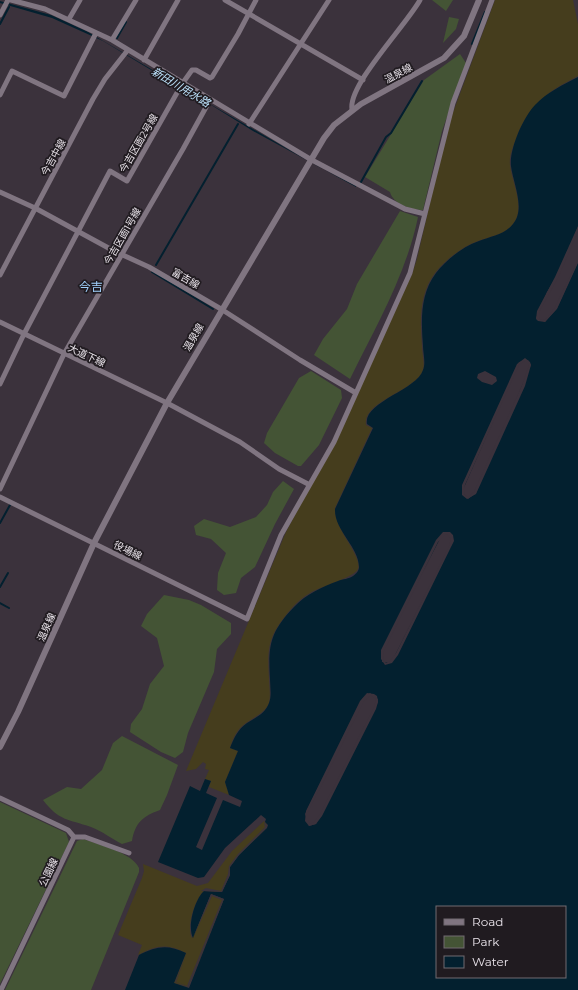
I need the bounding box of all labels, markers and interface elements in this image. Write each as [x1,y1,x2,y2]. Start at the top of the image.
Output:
street label: 温泉線 [382,61,415,86]
water label: 新田川用水路 [149,64,214,111]
street label: 今吉区画2号線 [116,112,160,175]
street label: 今吉中線 [38,137,69,178]
street label: 今吉区画1号線 [101,205,144,267]
street label: 富吉線 [170,265,202,292]
district label: 今吉 [79,279,103,294]
street label: 温泉線 [180,321,207,353]
street label: 大道下線 [66,341,108,370]
street label: 役場線 [111,538,144,563]
street label: 温泉線 [34,611,58,644]
street label: 公園線 [36,856,61,889]
legend [436,906,566,978]
text: Road [472,914,503,929]
text: Park [472,934,500,949]
text: Water [472,954,509,969]

